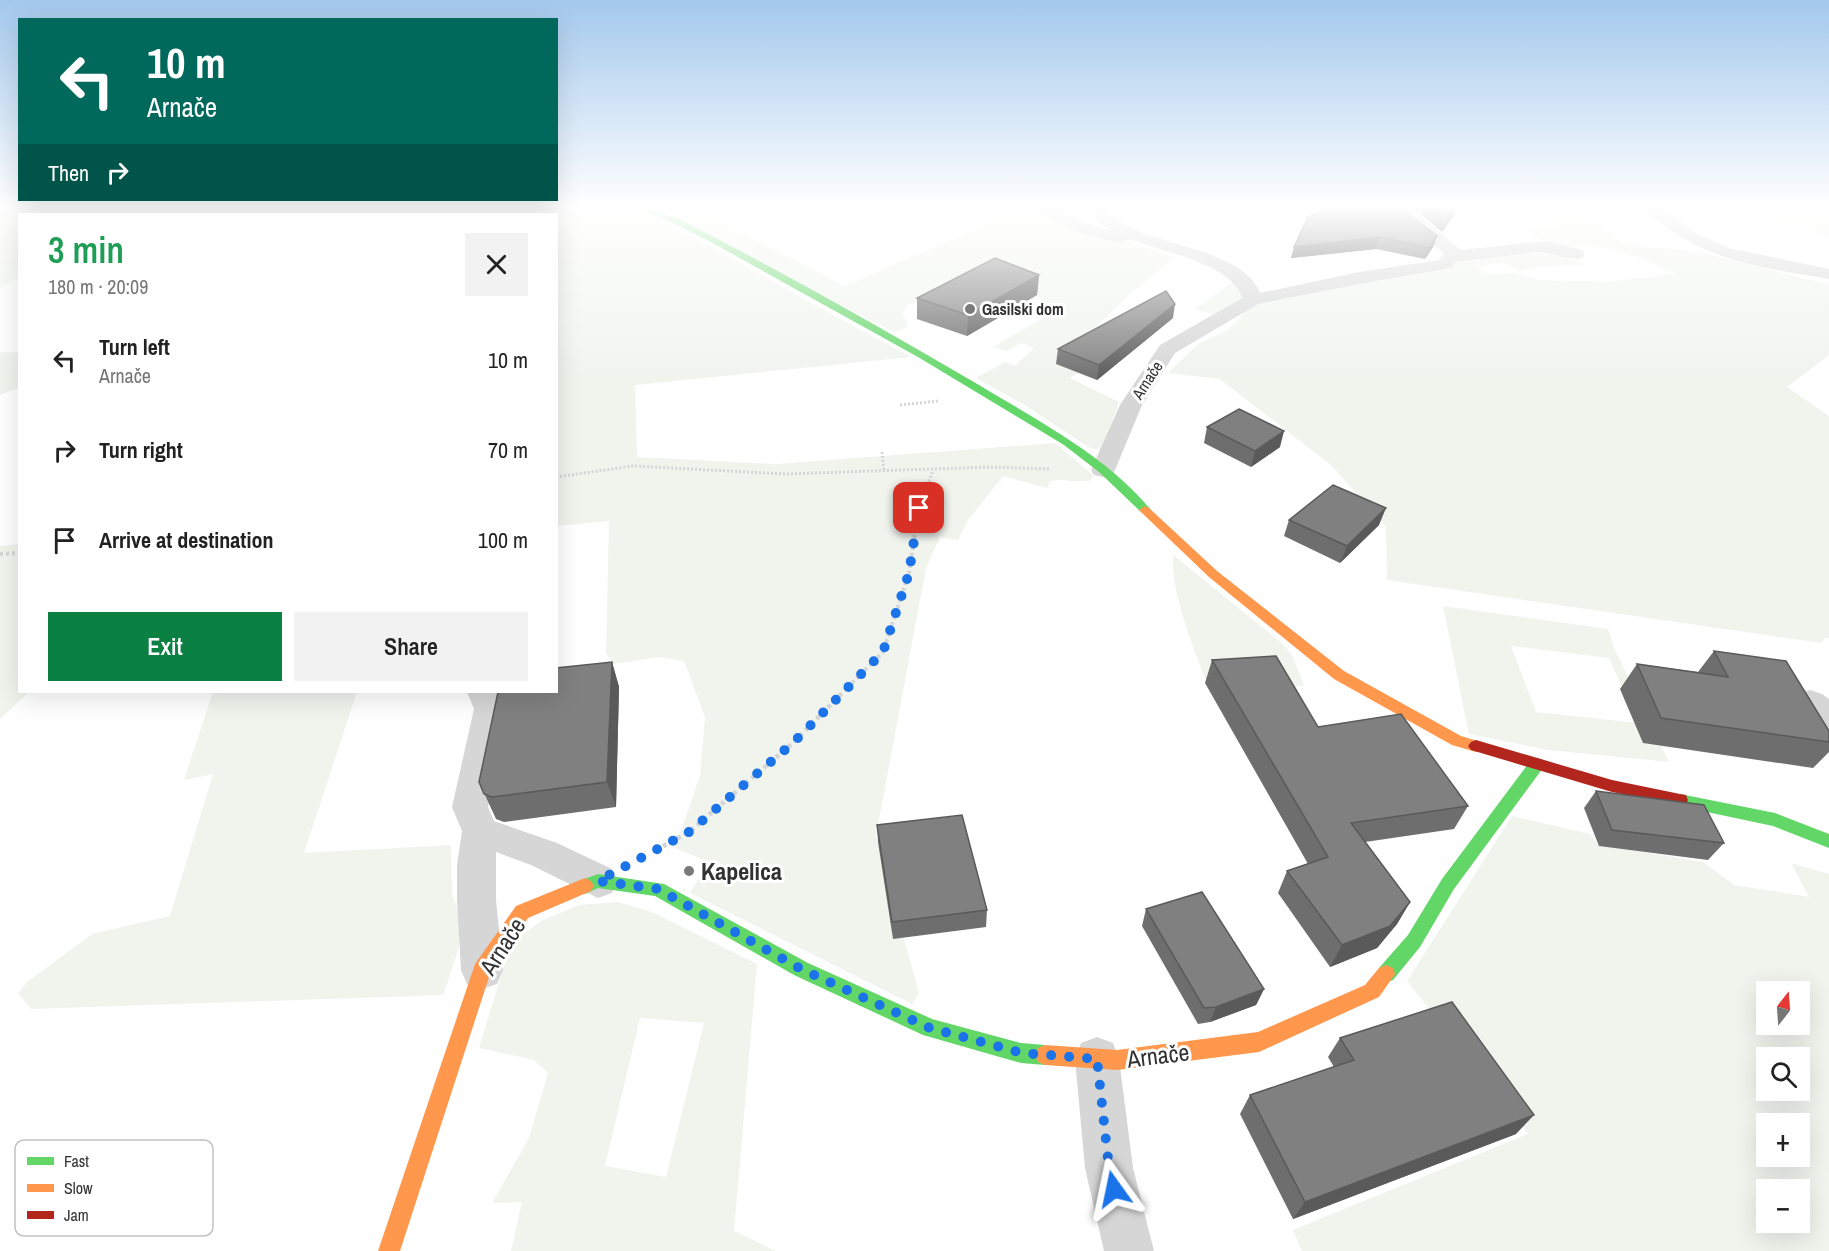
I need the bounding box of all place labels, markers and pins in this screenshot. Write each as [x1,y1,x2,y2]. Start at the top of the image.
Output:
place label: Gasilski dom [982,298,1064,320]
marker: Gasilski dom [963,302,977,316]
pin [893,482,944,533]
place label: Kapelica [701,855,782,887]
marker: Kapelica [682,864,696,878]

